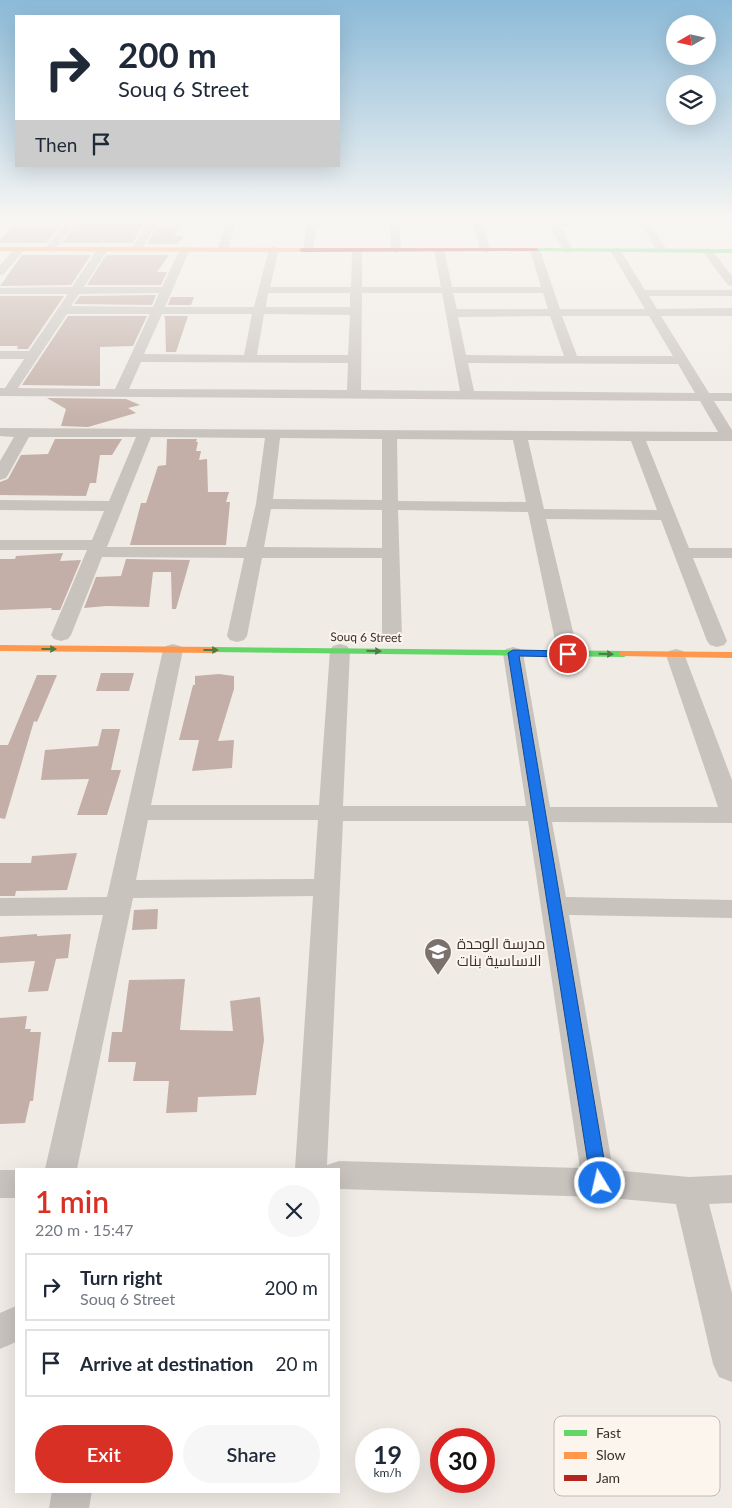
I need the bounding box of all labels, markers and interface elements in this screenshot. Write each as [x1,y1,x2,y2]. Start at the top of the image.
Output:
north arrow [666,15,716,65]
map controls [666,15,716,125]
text: 200 m [118,33,217,75]
icon: right [35,35,100,100]
text: Souq 6 Street [118,75,249,102]
button: layers [666,75,716,125]
icon: arrive [87,130,115,158]
text: Then [35,133,77,156]
street label: Souq 6 Street [330,629,403,645]
pin [547,633,589,675]
icon: arrive [554,640,582,668]
one-way arrow [41,645,57,653]
one-way arrow [203,646,219,654]
one-way arrow [366,647,382,655]
one-way arrow [598,650,614,658]
place label: مدرسة الوحدة الاساسية بنات [457,934,545,969]
school or university icon: مدرسة الوحدة الاساسية بنات [423,937,453,976]
position arrow [573,1156,625,1208]
text: 1 min [35,1183,109,1219]
button: close [268,1185,320,1237]
text: 220 m · 15:47 [35,1220,134,1239]
text: Turn right [80,1266,162,1289]
icon: right [37,1273,65,1301]
text: 200 m [264,1276,318,1299]
text: Souq 6 Street [80,1289,175,1308]
icon: arrive [37,1349,65,1377]
text: Arrive at destination [80,1352,253,1375]
text: 20 m [275,1352,318,1375]
legend [554,1416,720,1496]
text: Fast [596,1424,621,1441]
button: Exit [35,1425,173,1483]
button: Share [183,1425,320,1483]
speed limit sign: 30 [430,1428,495,1493]
text: 19 [373,1439,402,1469]
text: Slow [596,1446,626,1463]
text: km/h [373,1465,402,1480]
text: Jam [596,1469,620,1486]

